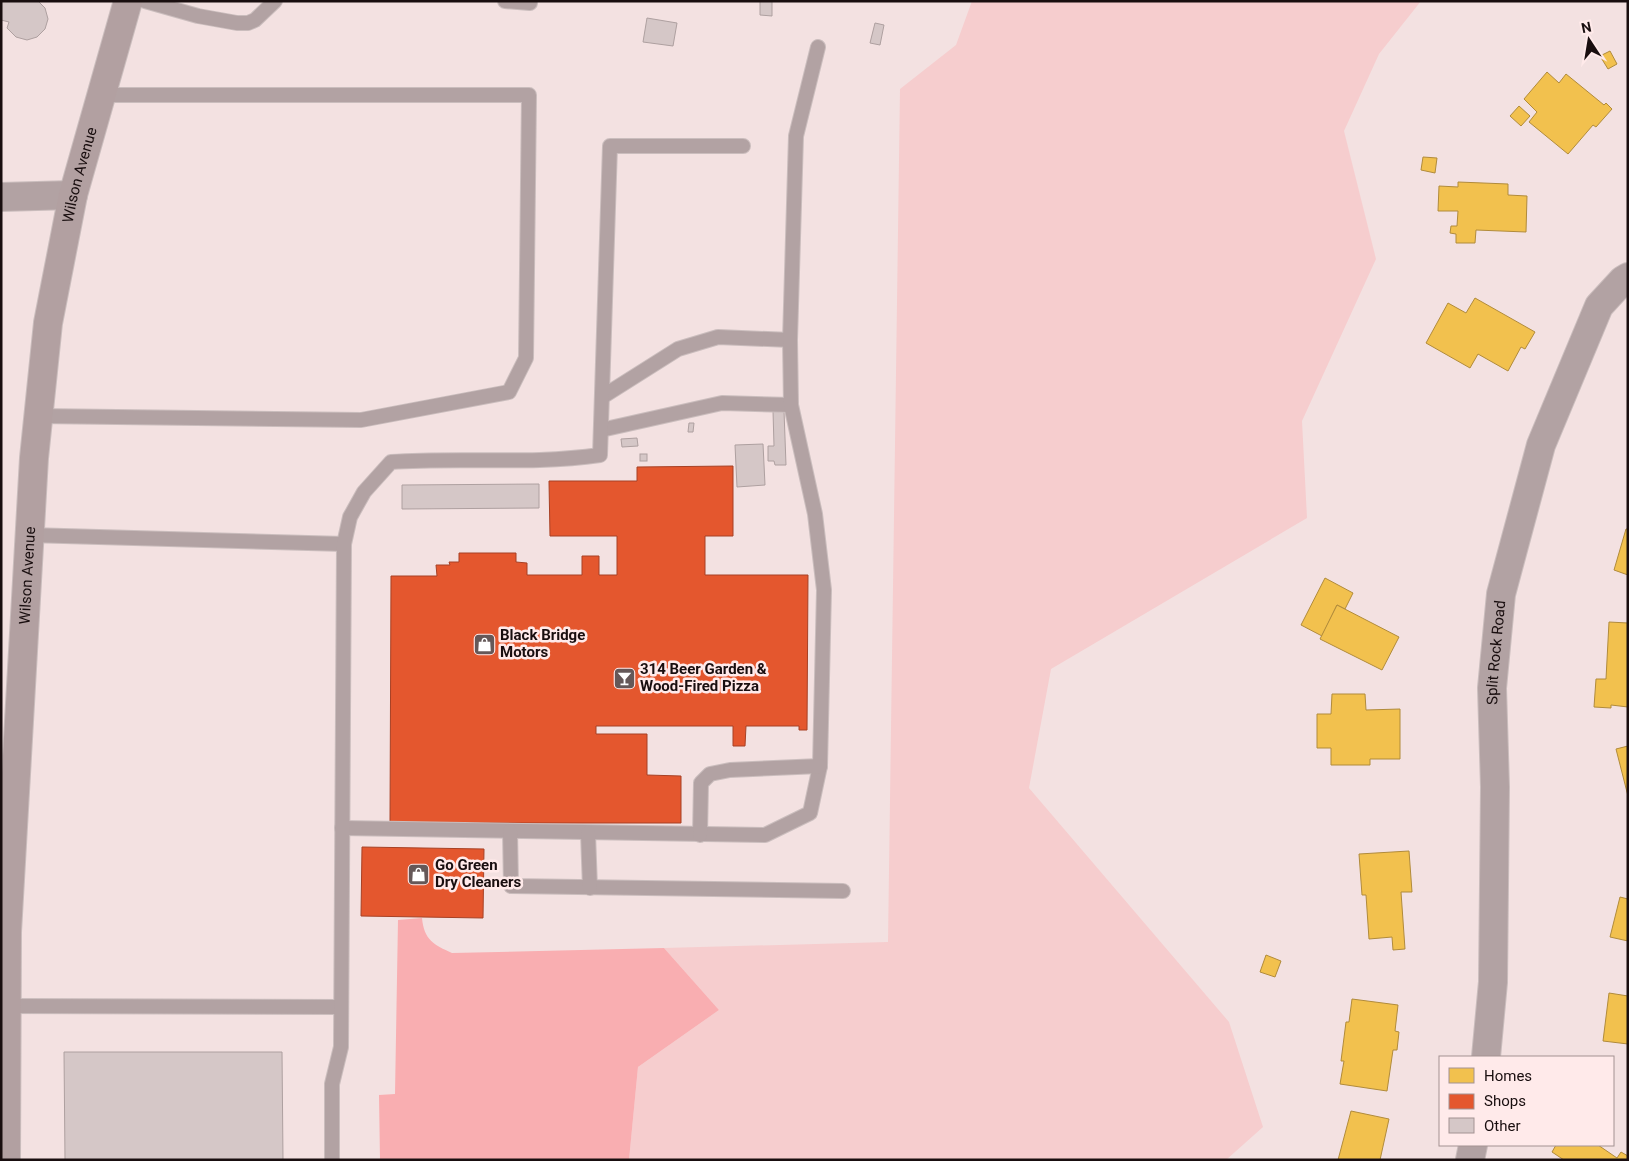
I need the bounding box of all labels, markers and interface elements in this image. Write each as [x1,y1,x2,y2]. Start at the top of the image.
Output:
north arrow [1564,15,1614,65]
text: N [1580,18,1593,36]
street label: Wilson Avenue [59,125,101,224]
street label: Wilson Avenue [16,526,39,625]
street label: Split Rock Road [1483,600,1509,705]
place label: Black Bridge Motors [500,626,585,661]
shop icon: Black Bridge Motors [472,632,496,656]
place label: 314 Beer Garden & Wood-Fired Pizza [640,660,767,695]
bar icon: 314 Beer Garden & Wood-Fired Pizza [612,666,636,690]
place label: Go Green Dry Cleaners [435,856,522,891]
shop icon: Go Green Dry Cleaners [407,862,431,886]
legend [1439,1056,1614,1146]
text: Homes [1484,1067,1532,1085]
text: Shops [1484,1092,1526,1110]
text: Other [1484,1117,1521,1135]

